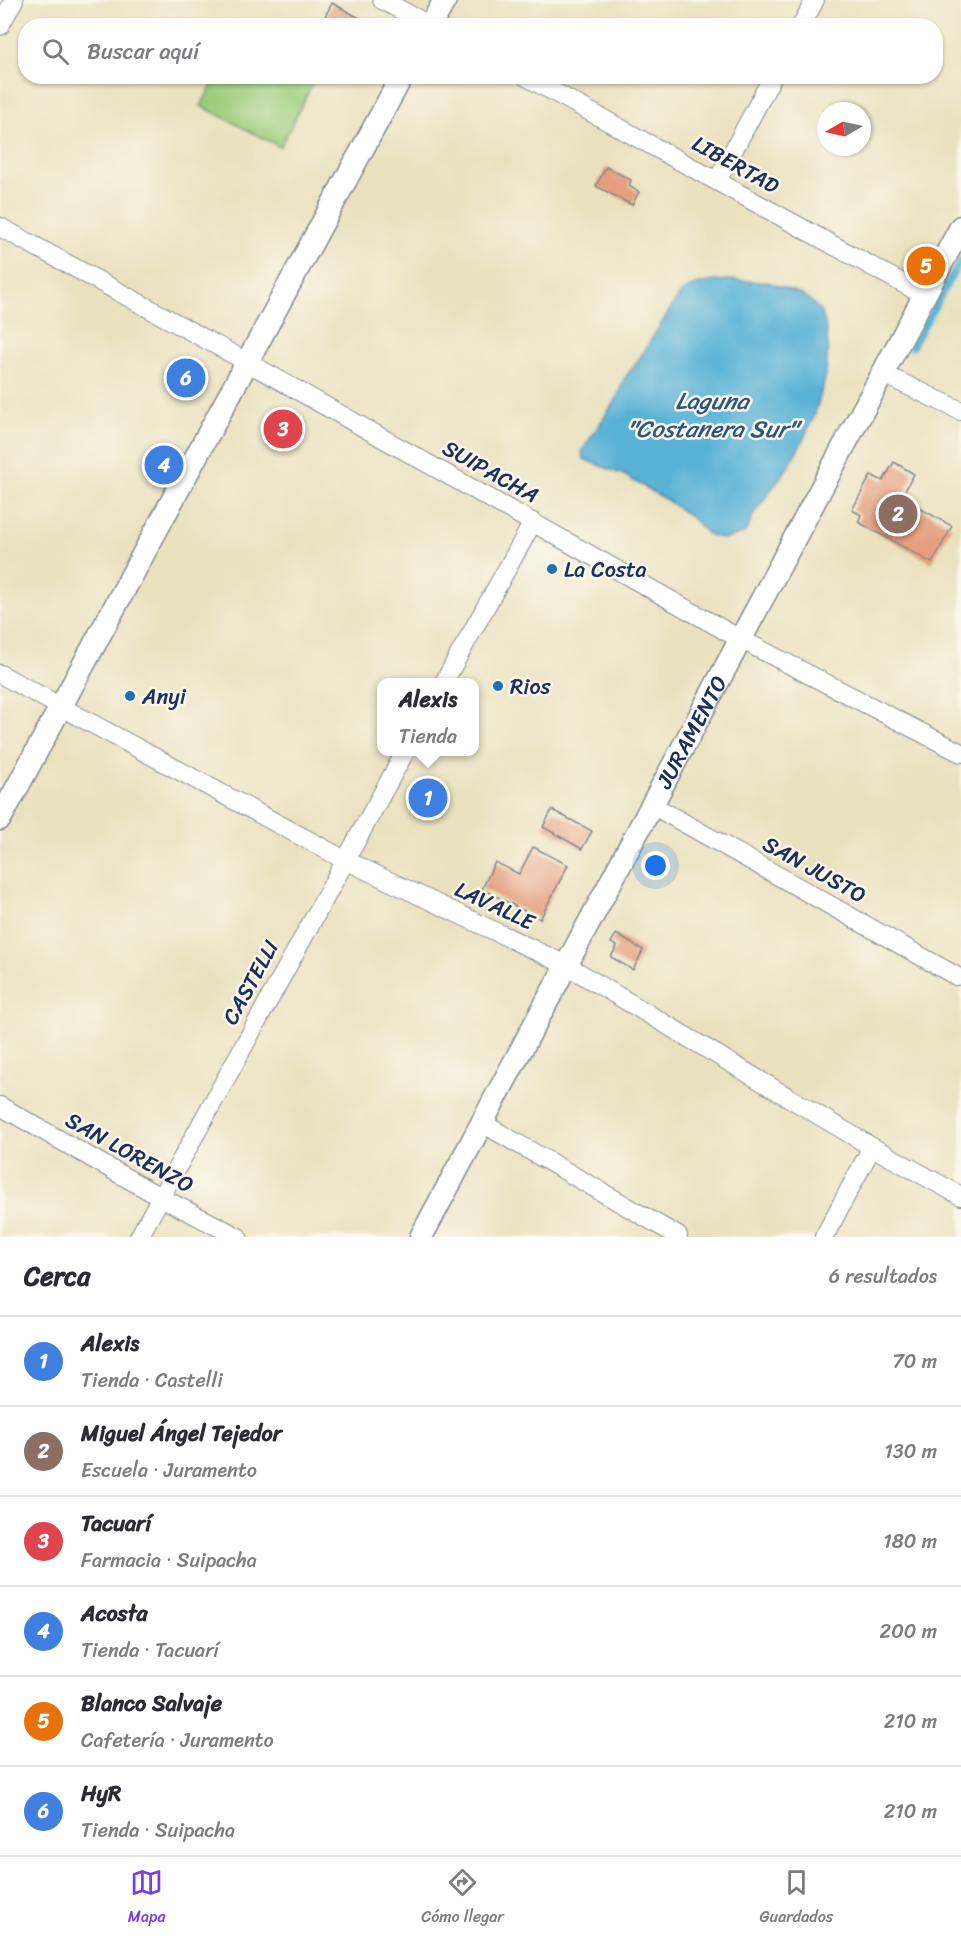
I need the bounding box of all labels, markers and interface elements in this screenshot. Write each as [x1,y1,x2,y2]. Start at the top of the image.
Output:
search box [18,18,943,84]
text: Buscar aquí [87,32,199,71]
icon: search [39,35,72,68]
north arrow [817,102,871,156]
street label: LIBERTAD [685,124,787,205]
pin: 5 [906,244,946,288]
pin: 6 [166,356,206,400]
water label: Laguna "Costanera Sur" [626,380,804,450]
pin: 3 [264,406,302,452]
street label: SUIPACHA [435,429,546,514]
pin: 4 [144,442,184,488]
pin: 2 [878,492,918,536]
place label: La Costa [564,550,647,589]
marker: La Costa [545,562,559,576]
place label: Rios [510,667,552,706]
street label: JURAMENTO [645,668,738,797]
place label: Anyi [141,677,187,716]
popup [377,678,479,756]
marker: Rios [491,679,505,693]
text: Alexis [399,680,457,719]
marker: Anyi [123,689,137,703]
text: Tienda [399,719,457,754]
pin: 1 [408,776,448,820]
street label: SAN JUSTO [755,825,874,914]
your location [641,851,670,880]
street label: LAVALLE [448,870,543,942]
street label: CASTELLI [211,932,290,1032]
street label: SAN LORENZO [58,1101,201,1204]
text: Cerca [24,1253,90,1299]
text: 6 resultados [829,1259,937,1294]
text: Alexis [81,1324,139,1363]
text: 1 [39,1344,48,1379]
text: 70 m [892,1344,937,1379]
text: Tienda · Castelli [81,1363,223,1398]
text: Miguel Ángel Tejedor [81,1414,282,1453]
text: 2 [38,1434,49,1469]
text: 130 m [884,1434,937,1469]
text: Escuela · Juramento [81,1453,257,1488]
text: Tacuarí [81,1504,151,1543]
text: 3 [38,1524,49,1559]
text: 180 m [883,1524,937,1559]
text: Farmacia · Suipacha [81,1543,257,1578]
text: Acosta [81,1594,148,1633]
text: 4 [37,1614,50,1649]
text: 200 m [880,1614,937,1649]
text: Tienda · Tacuarí [81,1633,219,1668]
text: Blanco Salvaje [81,1684,222,1723]
text: 5 [37,1704,50,1739]
text: 210 m [884,1704,937,1739]
text: Cafetería · Juramento [81,1723,274,1758]
text: HyR [81,1774,121,1813]
text: 6 [38,1794,49,1829]
text: 210 m [884,1794,937,1829]
text: Tienda · Suipacha [81,1813,235,1848]
tab: Mapa [128,1866,165,1931]
tab: Cómo llegar [421,1866,504,1931]
tab: Guardados [760,1866,833,1931]

